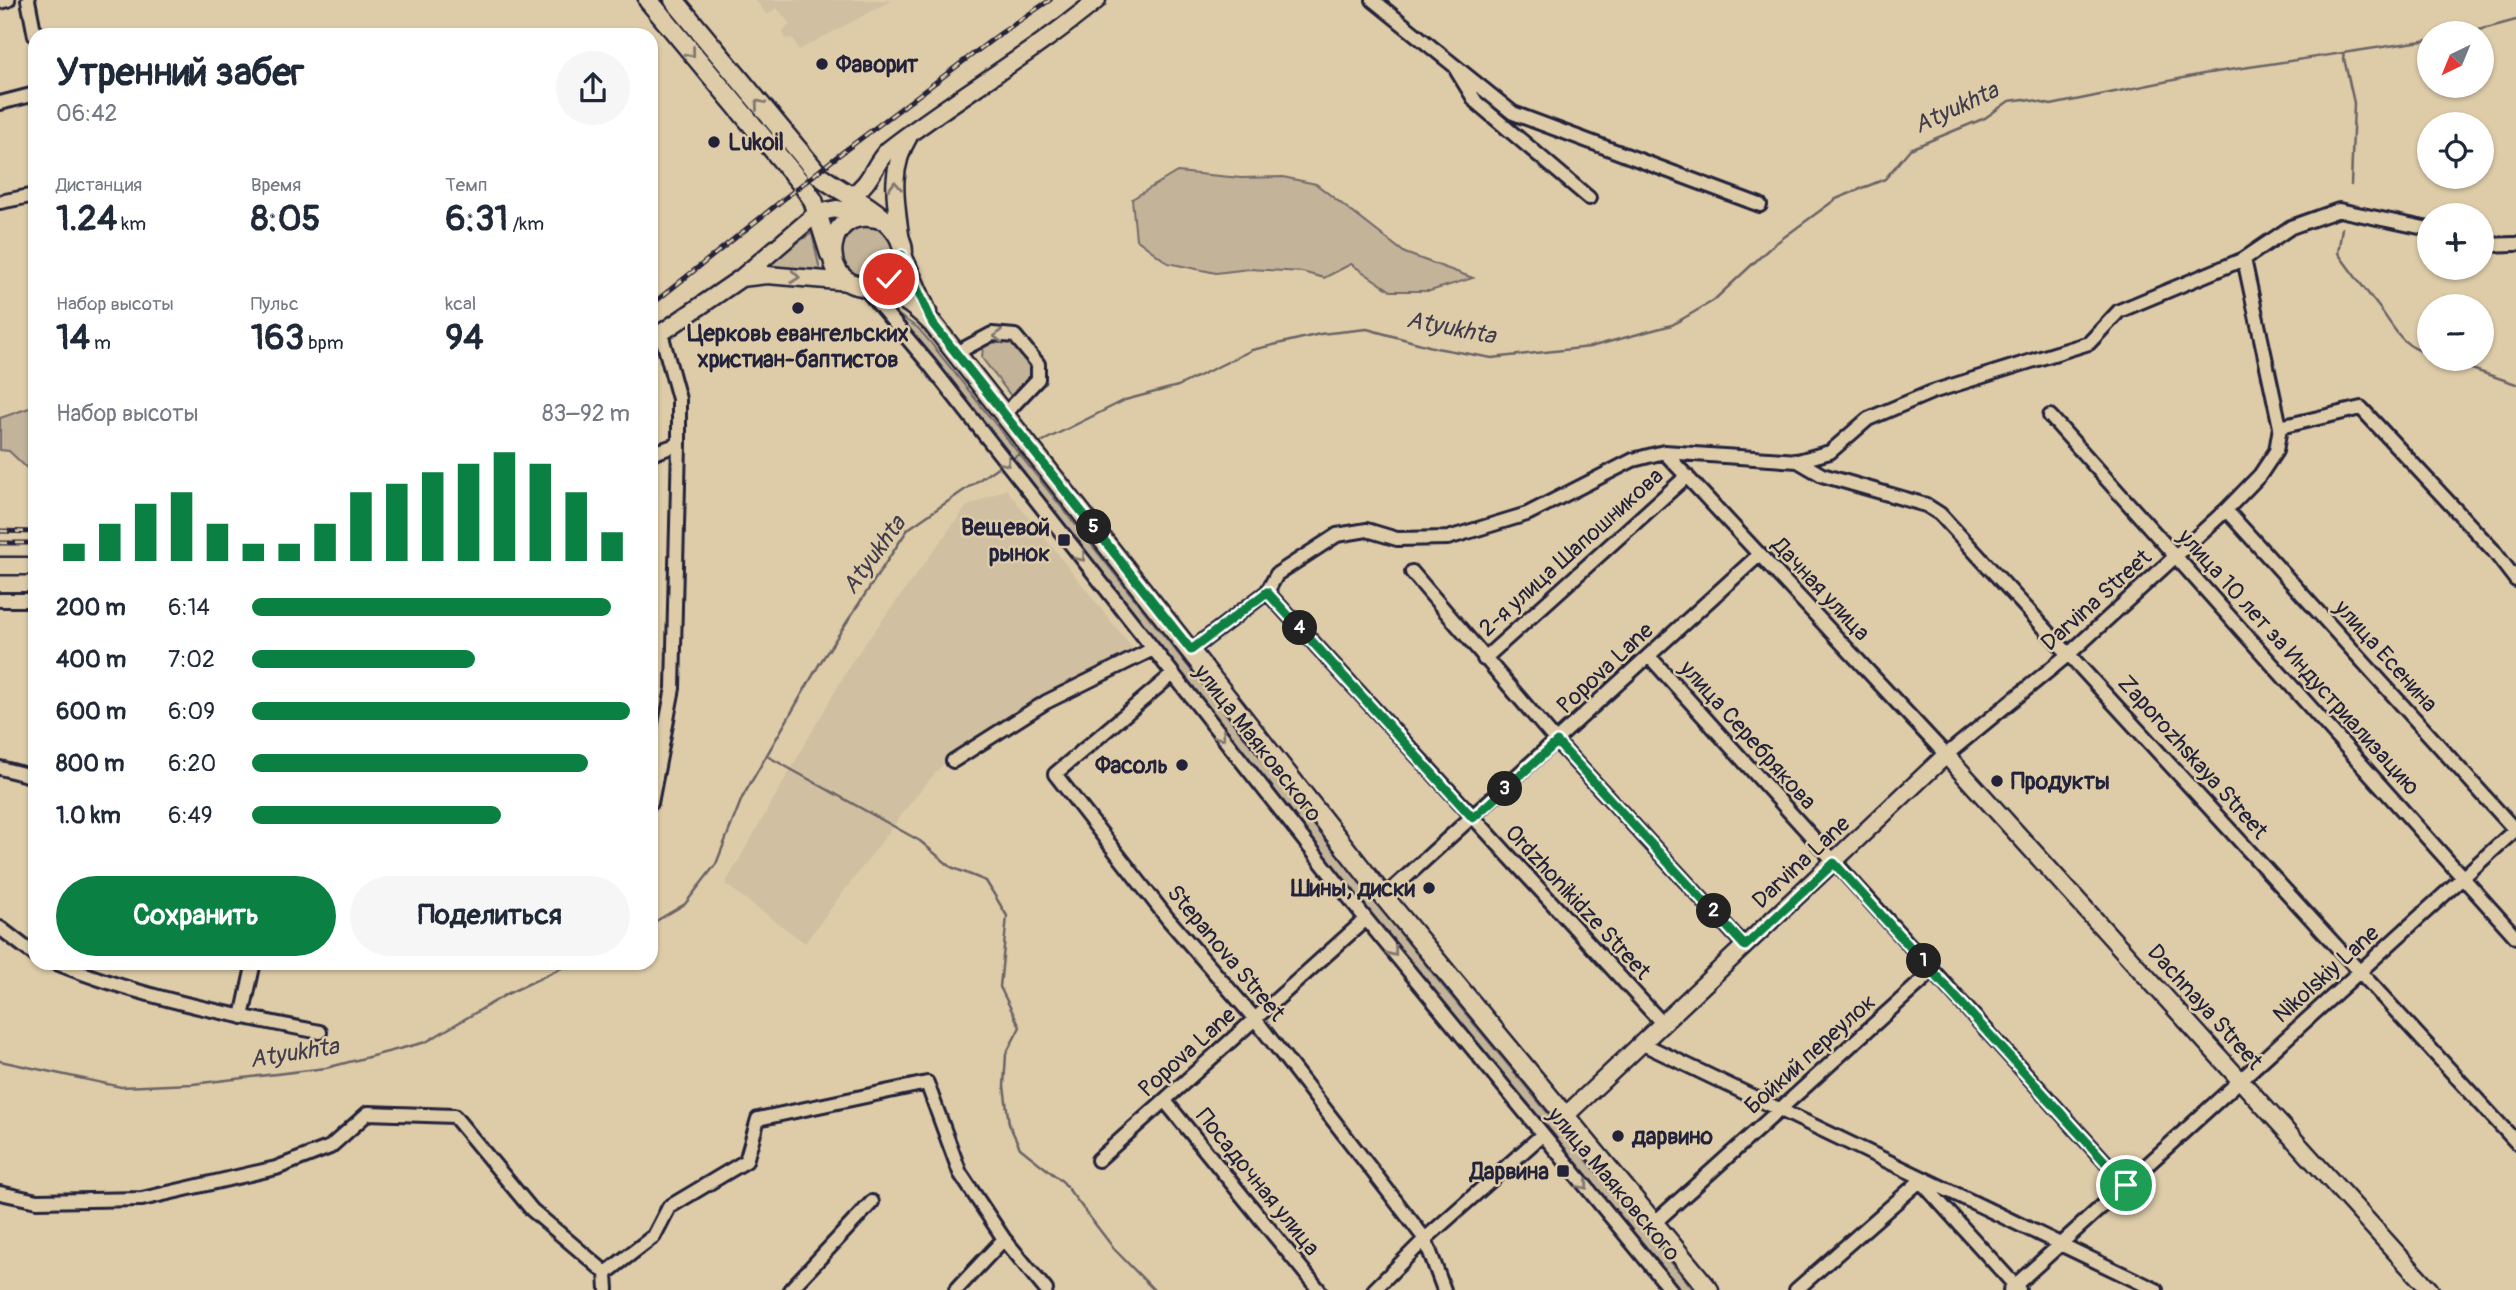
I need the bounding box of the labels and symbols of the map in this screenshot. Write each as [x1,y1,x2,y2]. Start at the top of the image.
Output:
north arrow [2417,21,2494,98]
one-way arrow [683,46,696,58]
place label: Фаворит [835,50,919,79]
marker: Фаворит [814,56,830,72]
water label: Atyukhta [1909,75,2004,140]
one-way arrow [754,100,767,112]
place label: Lukoil [728,128,784,157]
marker: Lukoil [706,134,722,150]
one-way arrow [888,180,903,191]
pin [859,249,919,309]
one-way arrow [790,269,801,284]
marker: Церковь евангельских христиан-баптистов [790,300,806,316]
water label: Atyukhta [1404,305,1500,351]
place label: Церковь евангельских христиан-баптистов [687,319,909,374]
one-way arrow [992,328,1003,343]
one-way arrow [998,454,1010,467]
street label: 2-я улица Шапошникова [1473,461,1669,643]
water label: Atyukhta [836,509,913,600]
pin: 5 [1076,510,1112,544]
place label: Вещевой рынок [961,513,1050,568]
street label: улица 10 лет за Индустриализацию [2171,522,2426,801]
street label: Дачная улица [1765,530,1876,647]
marker: Вещевой рынок [1056,532,1072,548]
street label: Darvina Street [2035,542,2158,657]
one-way arrow [1073,548,1085,561]
street label: улица Есенина [2327,593,2444,718]
pin: 4 [1282,610,1318,646]
street label: Popova Lane [1551,615,1660,720]
street label: улица Серебрякова [1673,654,1823,816]
street label: улица Маяковского [1187,658,1329,828]
street label: Zaporozhskaya Street [2112,669,2275,846]
one-way arrow [1213,728,1226,740]
place label: Фасоль [1094,751,1168,780]
marker: Фасоль [1174,757,1190,773]
place label: Продукты [2011,767,2110,796]
pin: 3 [1488,772,1522,806]
marker: Продукты [1989,773,2005,789]
street label: Darvina Lane [1746,809,1857,915]
street label: Ordzhonikidze Street [1499,819,1658,986]
place label: Шины, диски [1290,874,1416,903]
street label: Stepanova Street [1161,879,1292,1028]
marker: Шины, диски [1421,880,1437,896]
pin: 2 [1696,894,1732,928]
street label: Nikolskiy Lane [2267,918,2386,1029]
street label: Dachnaya Street [2141,938,2270,1076]
pin: 1 [1906,944,1941,978]
one-way arrow [1385,945,1398,957]
street label: Бойкий переулок [1738,987,1882,1121]
street label: Popova Lane [1132,1000,1242,1104]
water label: Atyukhta [247,1031,342,1074]
street label: улица Маяковского [1541,1100,1687,1267]
street label: Посадочная улица [1190,1102,1326,1262]
place label: дарвино [1631,1122,1713,1151]
marker: дарвино [1610,1128,1626,1144]
pin [2096,1155,2156,1215]
place label: Дарвина [1468,1157,1549,1186]
marker: Дарвина [1555,1163,1571,1179]
one-way arrow [1576,1177,1588,1190]

